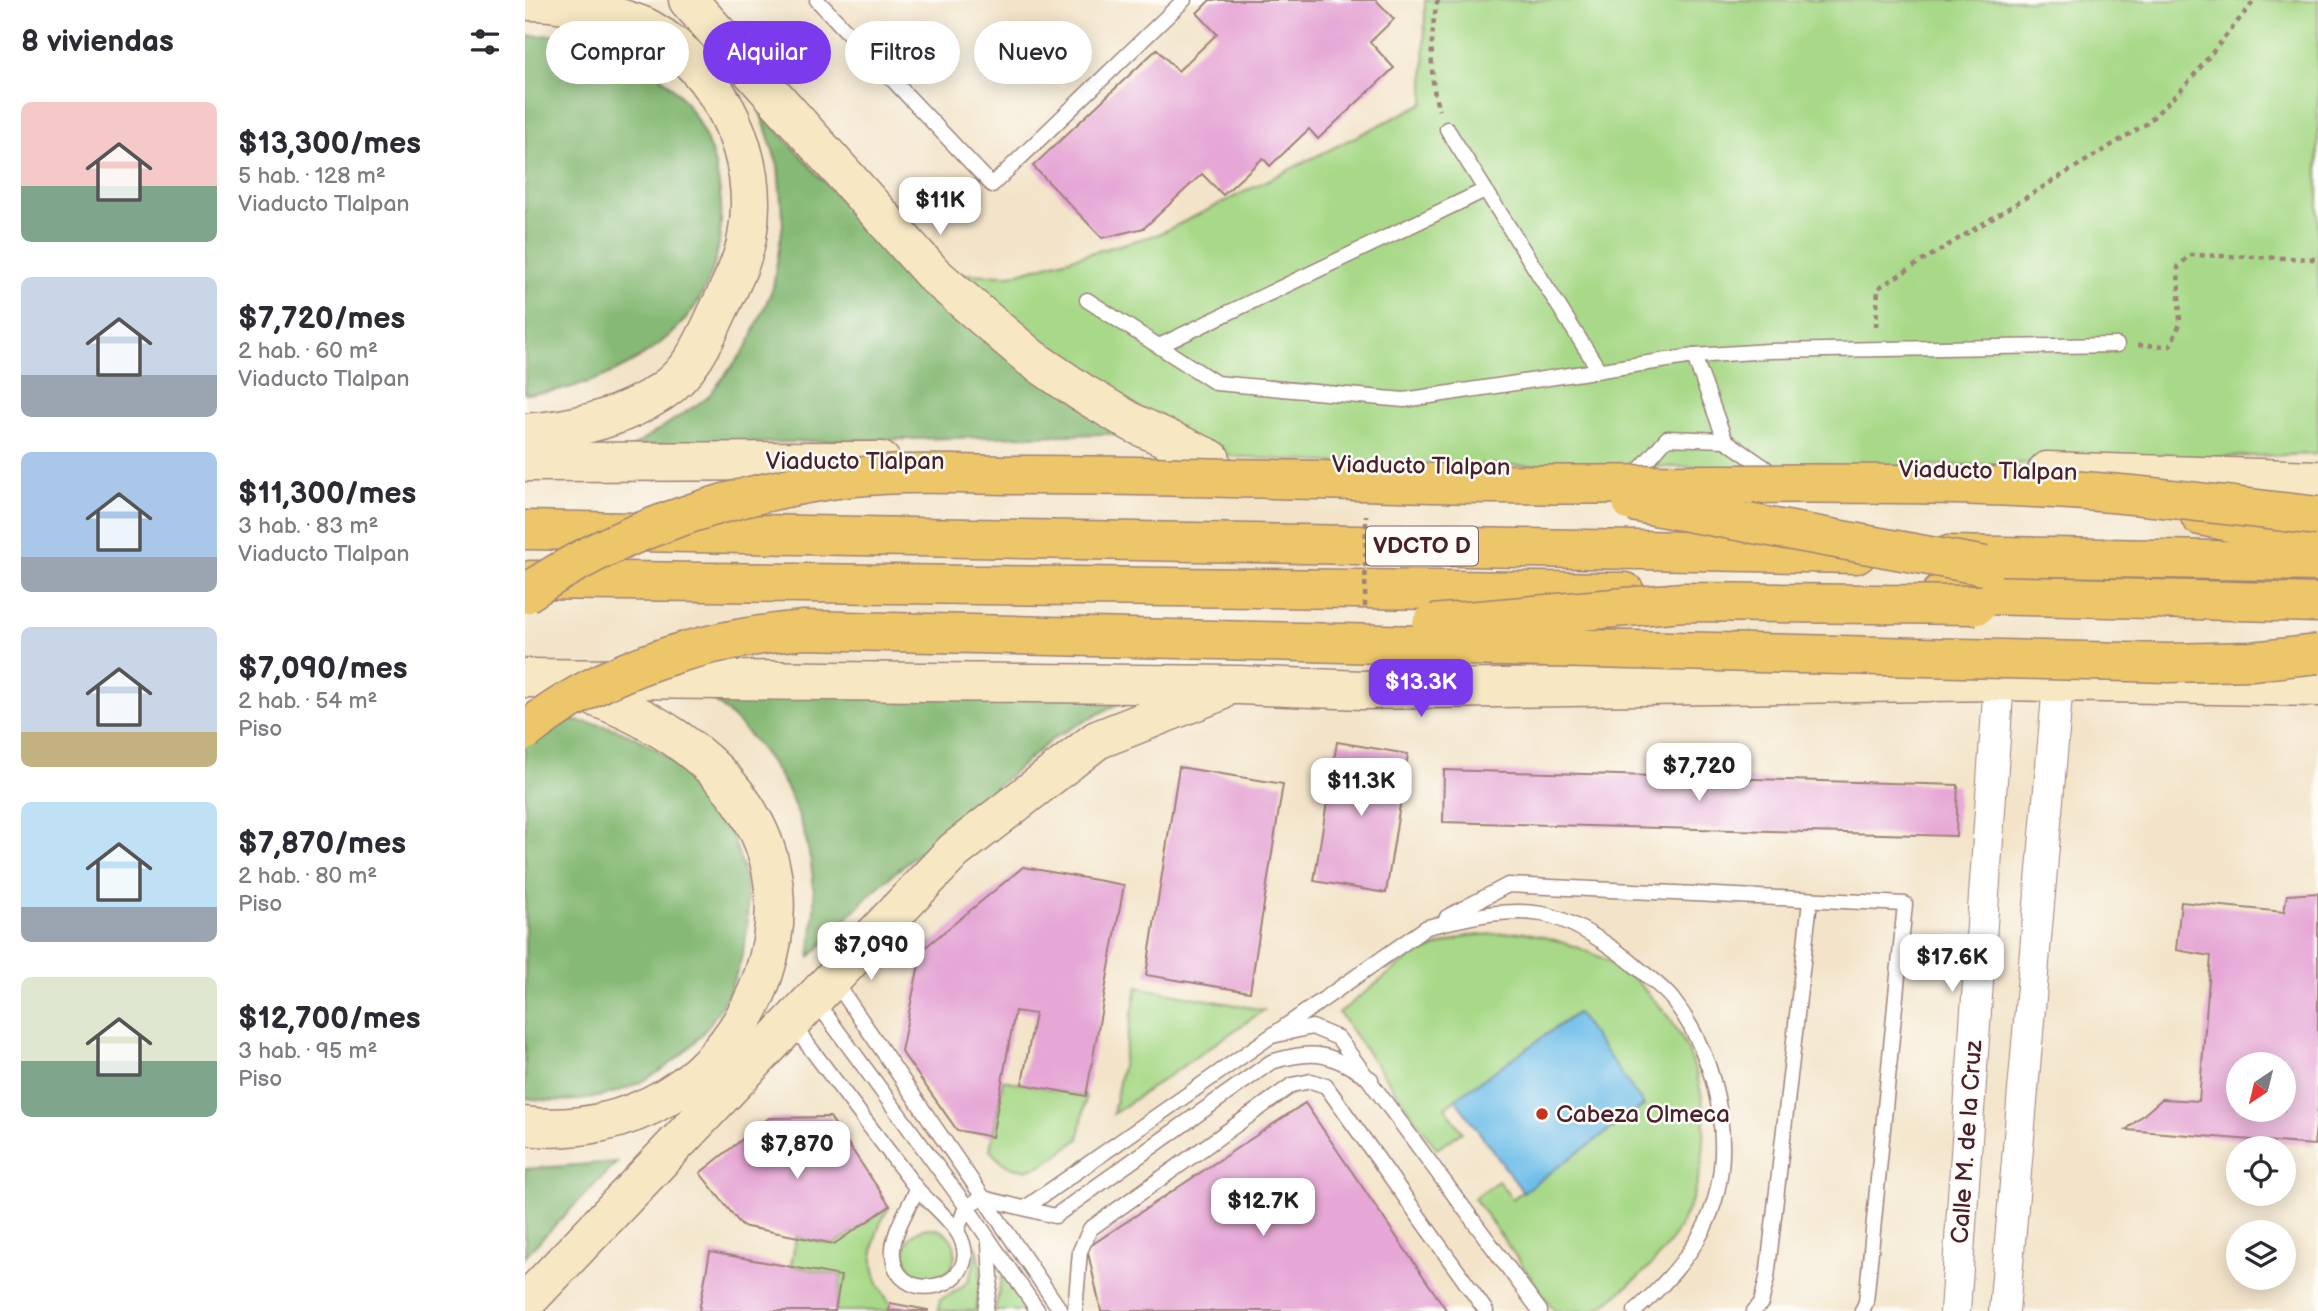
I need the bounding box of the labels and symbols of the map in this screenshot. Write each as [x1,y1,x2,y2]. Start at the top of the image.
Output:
pin: $11K [899,177,981,237]
street label: Viaducto Tlalpan [766,447,944,476]
street label: Viaducto Tlalpan [1331,450,1511,482]
street label: Viaducto Tlalpan [1898,455,2078,487]
road number: VDCTO D [1366,526,1478,566]
pin: $13.3K [1364,660,1478,719]
pin: $7,720 [1642,744,1756,803]
pin: $11.3K [1304,758,1418,818]
pin: $7,090 [814,922,928,982]
pin: $17.6K [1895,934,2009,994]
street label: Calle M. de la Cruz [1945,1039,1989,1245]
north arrow [2226,1052,2296,1122]
place label: Cabeza Olmeca [1556,1100,1730,1129]
marker: Cabeza Olmeca [1534,1106,1550,1122]
pin: $7,870 [740,1122,854,1181]
pin: $12.7K [1206,1178,1320,1238]

